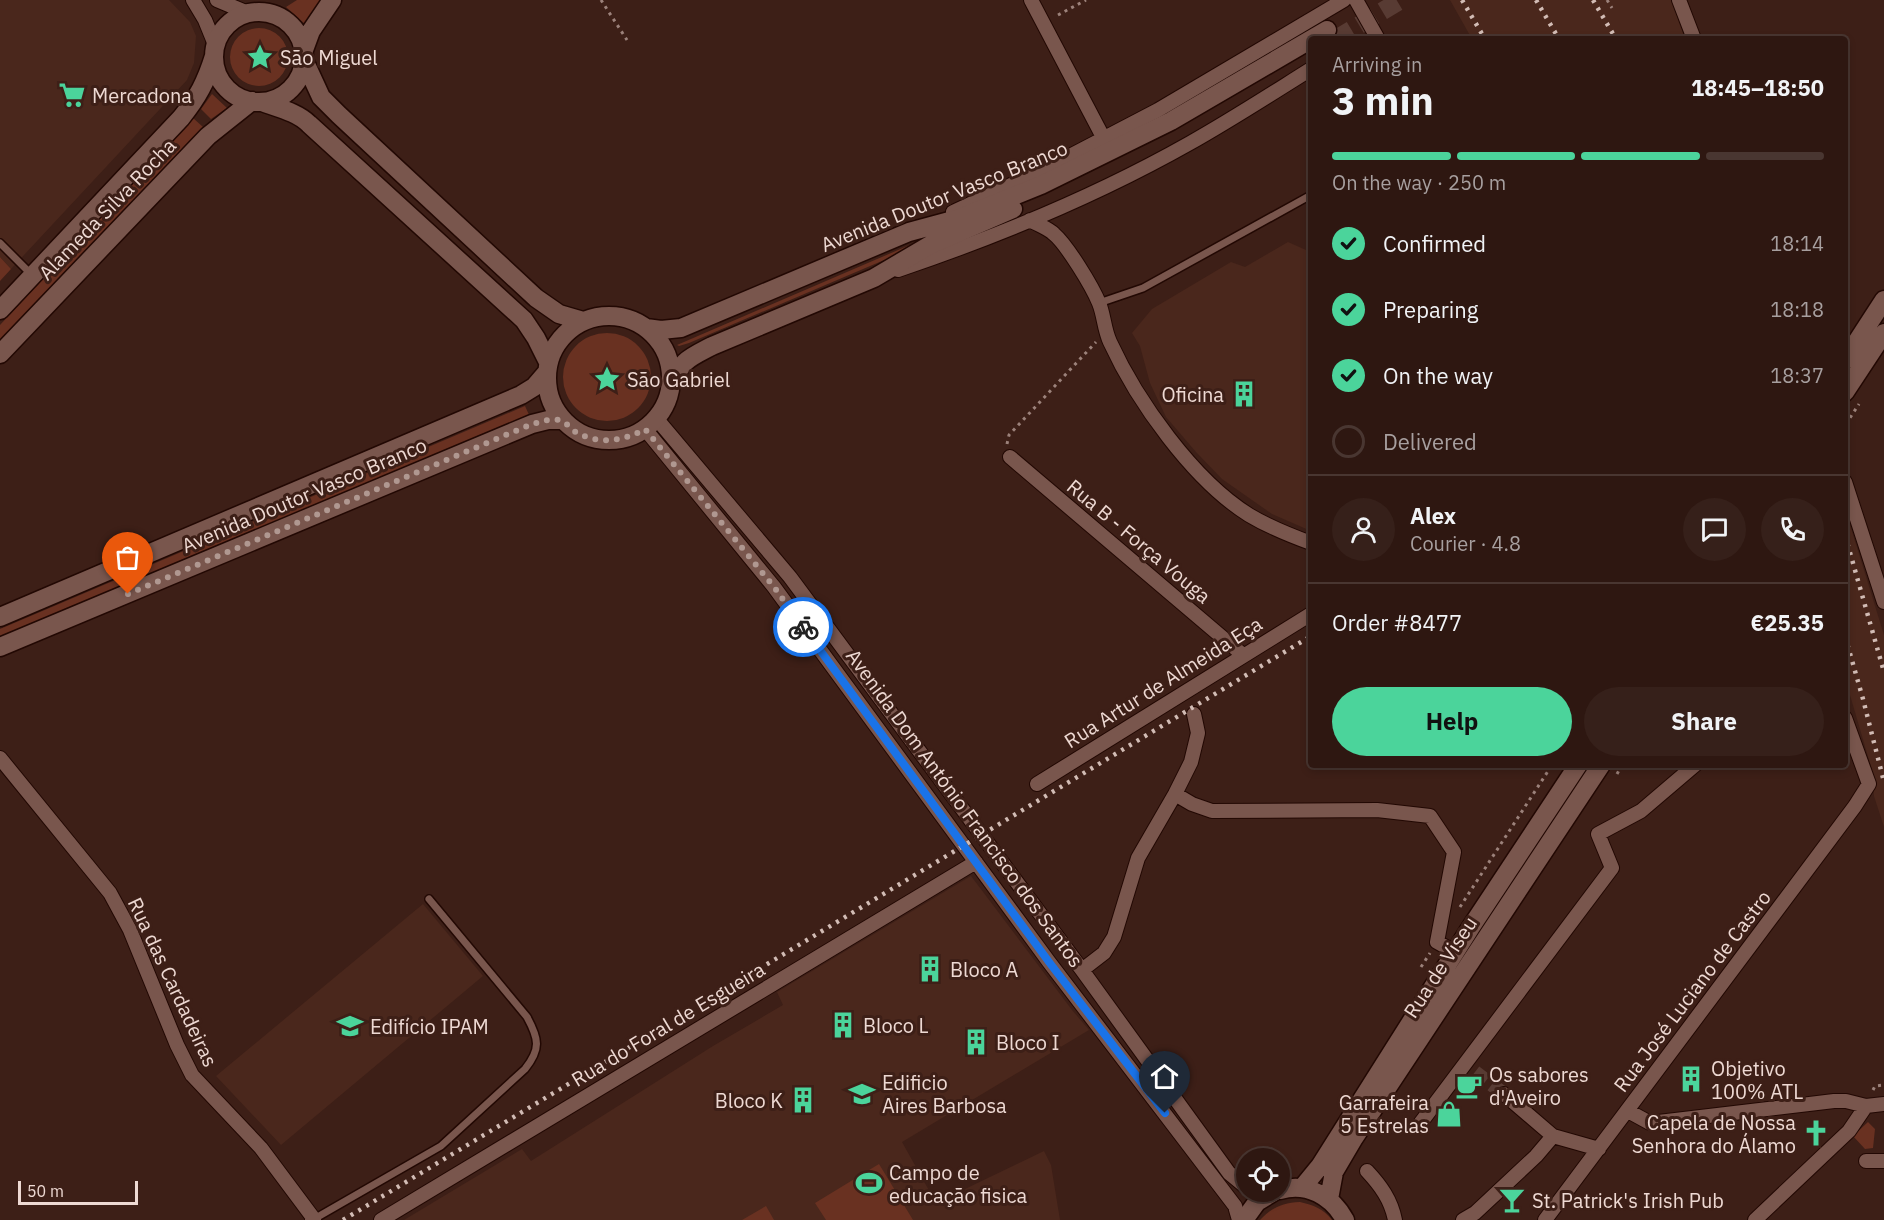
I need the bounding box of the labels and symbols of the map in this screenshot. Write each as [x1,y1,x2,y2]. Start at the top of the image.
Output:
place icon: São Miguel [245,42,275,72]
place label: São Miguel [280,44,378,71]
supermarket icon: Mercadona [57,80,87,110]
place label: Mercadona [92,82,192,109]
street label: Alameda Silva Rocha [32,132,182,286]
street label: Avenida Doutor Vasco Branco [817,134,1071,258]
place icon: São Gabriel [592,364,622,394]
place label: São Gabriel [627,366,730,393]
building icon: Oficina [1229,379,1259,409]
place label: Oficina [1161,381,1224,408]
street label: Avenida Doutor Vasco Branco [177,431,431,559]
street label: Rua B - Força Vouga [1061,473,1217,609]
pin [102,532,153,594]
courier [773,597,833,657]
street label: Rua Artur de Almeida Eça [1059,610,1267,754]
street label: Avenida Dom António Francisco dos Santos [840,643,1090,973]
street label: Rua José Luciano de Castro [1607,885,1777,1097]
street label: Rua das Cardadeiras [122,893,224,1071]
street label: Rua de Viseu [1397,911,1483,1023]
building icon: Bloco A [915,954,945,984]
street label: Rua do Foral de Esgueira [566,955,770,1093]
place label: Bloco A [950,956,1019,983]
building icon: Bloco L [828,1010,858,1040]
school or university icon: Edifício IPAM [335,1011,365,1041]
place label: Bloco L [863,1012,929,1039]
place label: Edifício IPAM [370,1013,489,1040]
building icon: Bloco I [961,1027,991,1057]
place label: Bloco I [996,1029,1060,1056]
pin [1139,1051,1190,1113]
place label: Objetivo 100% ATL [1711,1055,1803,1105]
place label: Os sabores d'Aveiro [1489,1061,1589,1111]
building icon: Objetivo 100% ATL [1676,1064,1706,1094]
place label: Edificio Aires Barbosa [882,1069,1007,1119]
cafe icon: Os sabores d'Aveiro [1454,1071,1484,1101]
school or university icon: Edificio Aires Barbosa [847,1079,877,1109]
building icon: Bloco K [788,1085,818,1115]
place label: Bloco K [715,1087,783,1114]
place label: Garrafeira 5 Estrelas [1339,1089,1429,1139]
shop icon: Garrafeira 5 Estrelas [1434,1099,1464,1129]
place label: Capela de Nossa Senhora do Álamo [1632,1109,1796,1159]
church icon: Capela de Nossa Senhora do Álamo [1801,1118,1831,1148]
place label: Campo de educação fisica [889,1159,1027,1209]
sports icon: Campo de educação fisica [854,1168,884,1198]
scale bar [18,1178,138,1206]
bar icon: St. Patrick's Irish Pub [1497,1185,1527,1215]
place label: St. Patrick's Irish Pub [1532,1187,1724,1214]

